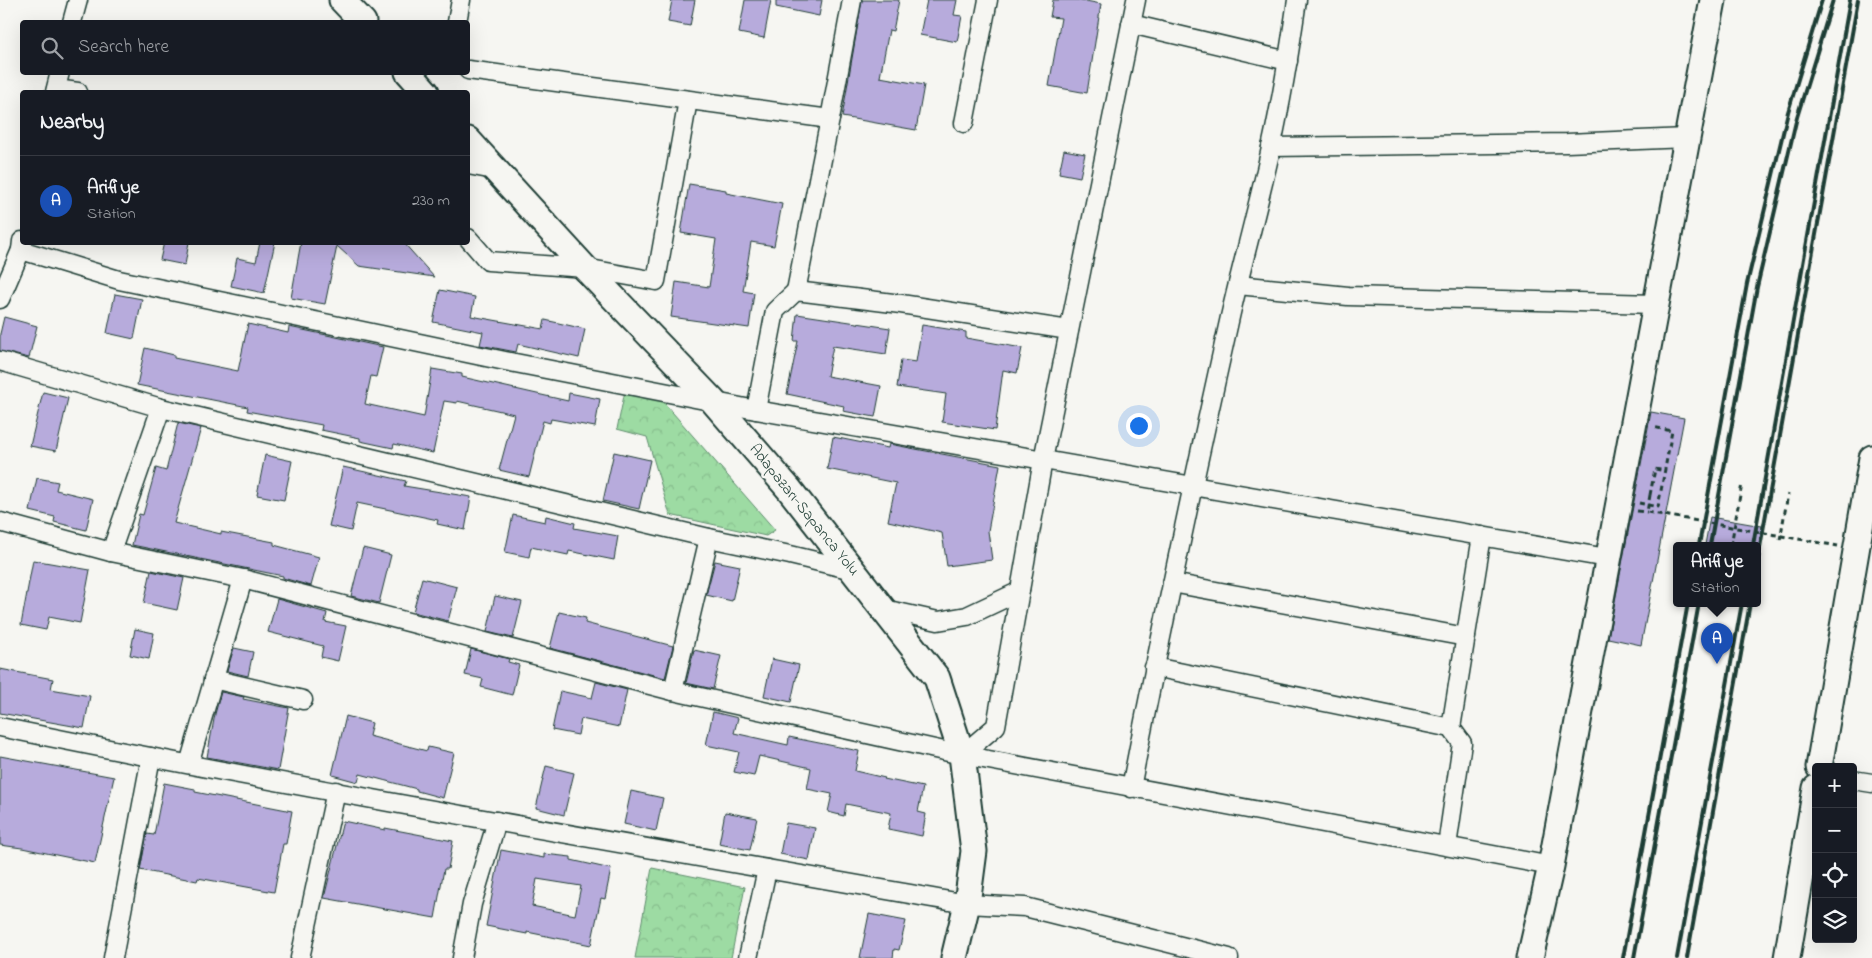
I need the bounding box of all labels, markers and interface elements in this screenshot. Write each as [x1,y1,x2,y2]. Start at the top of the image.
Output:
search box [20,20,470,75]
icon: search [38,34,66,62]
text: Search here [78,34,169,61]
text: Nearby [40,108,104,138]
text: Arifiye [87,175,139,202]
text: A [51,189,61,213]
text: 230 m [412,189,450,213]
text: Station [87,202,136,226]
your location [1126,413,1152,439]
street label: Adapazarı-Sapanca Yolu [743,439,865,581]
popup [1673,542,1761,607]
text: Arifiye [1691,549,1743,576]
text: Station [1691,576,1740,600]
pin: A [1701,623,1733,664]
map controls [1812,763,1857,943]
button: + [1812,763,1857,808]
button: − [1812,808,1857,853]
button: locate [1812,853,1857,898]
button: layers [1812,898,1857,943]

